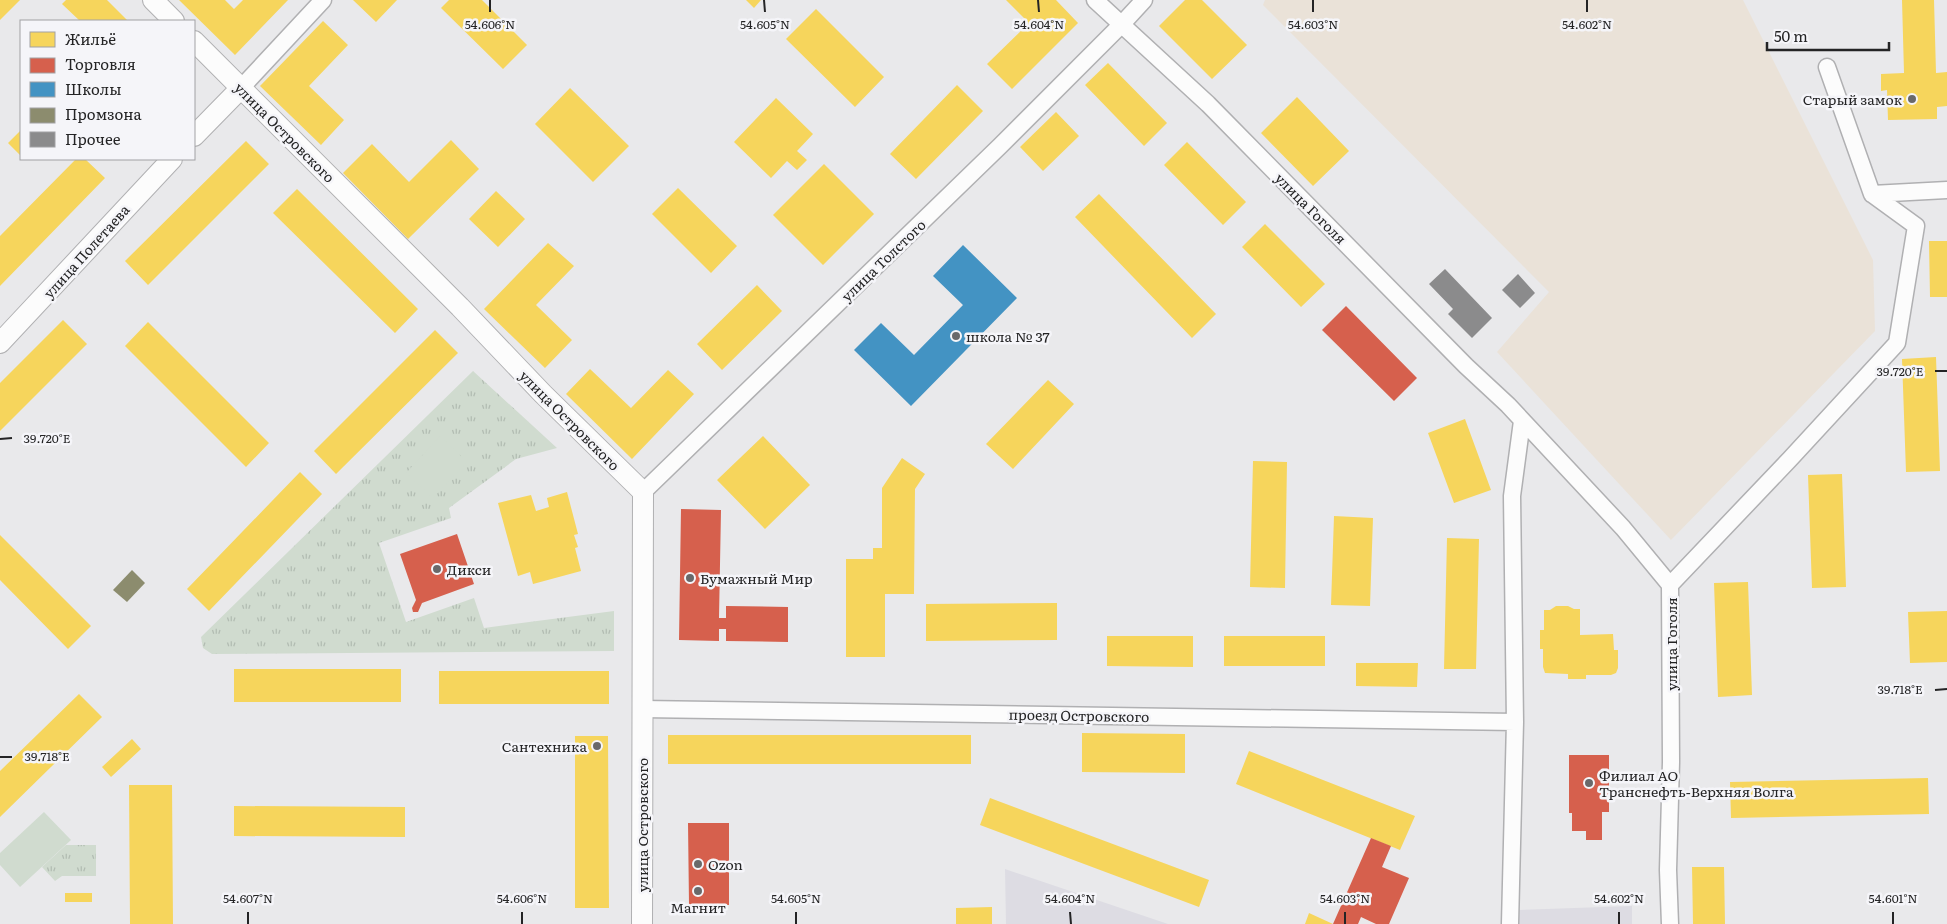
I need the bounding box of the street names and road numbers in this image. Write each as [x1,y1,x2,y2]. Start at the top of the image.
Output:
street label: улица Островского [230,77,340,187]
street label: улица Гоголя [1271,168,1351,248]
street label: улица Полетаева [38,199,134,302]
street label: улица Толстого [836,214,930,306]
street label: улица Островского [515,365,625,475]
street label: улица Гоголя [1661,597,1681,691]
street label: проезд Островского [1009,704,1149,726]
street label: улица Островского [632,758,652,892]

